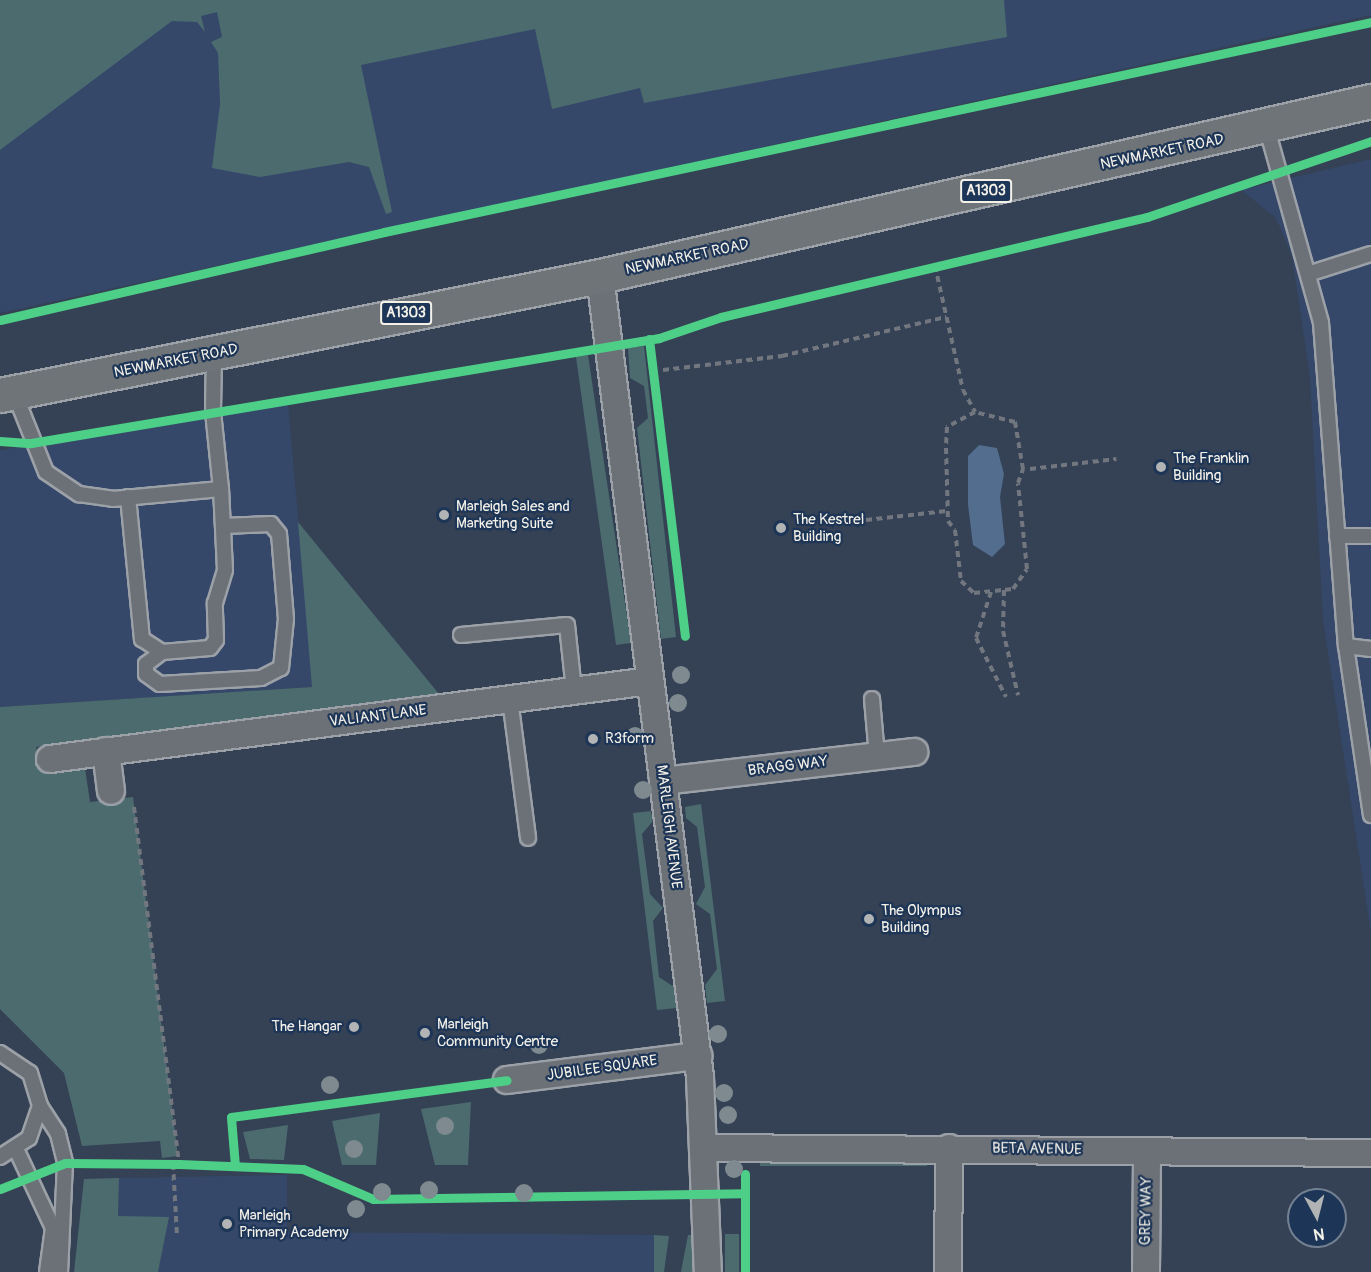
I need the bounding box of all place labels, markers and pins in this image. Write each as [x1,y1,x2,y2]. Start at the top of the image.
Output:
place label: The Franklin Building [1173,449,1249,484]
marker: The Franklin Building [1154,460,1168,474]
place label: Marleigh Sales and Marketing Suite [456,497,570,532]
marker: Marleigh Sales and Marketing Suite [437,508,451,522]
place label: The Kestrel Building [793,510,864,545]
marker: The Kestrel Building [774,521,788,535]
place label: R3form [605,730,654,748]
marker: R3form [586,732,600,746]
place label: The Olympus Building [881,901,961,936]
marker: The Olympus Building [862,912,876,926]
place label: Marleigh Community Centre [437,1015,558,1050]
place label: The Hangar [272,1018,342,1036]
marker: The Hangar [347,1020,361,1034]
marker: Marleigh Community Centre [418,1026,432,1040]
place label: Marleigh Primary Academy [239,1206,349,1241]
marker: Marleigh Primary Academy [220,1217,234,1231]

